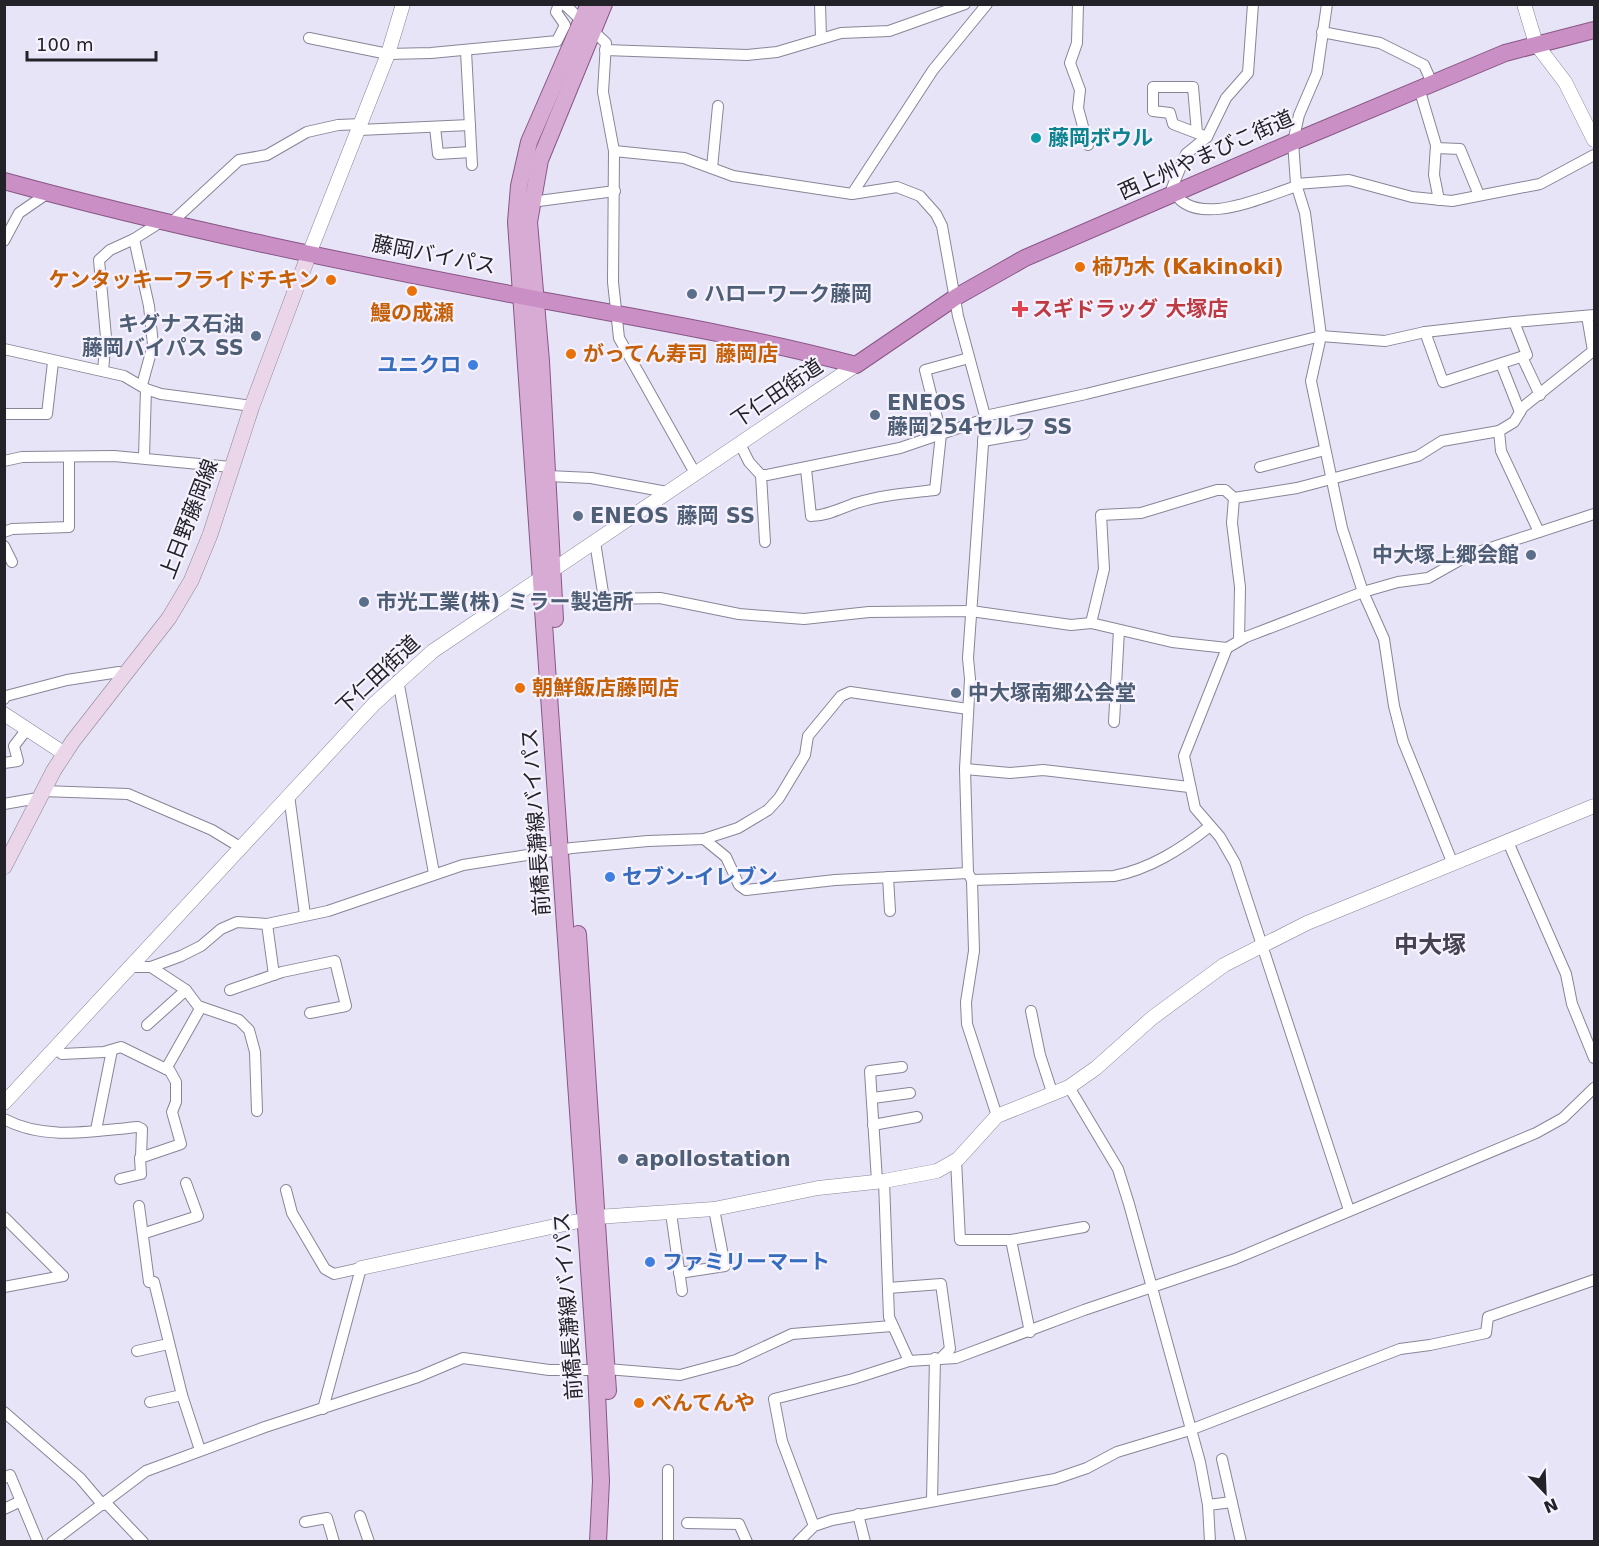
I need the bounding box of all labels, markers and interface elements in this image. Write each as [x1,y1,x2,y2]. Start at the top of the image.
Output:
scale bar [27,24,156,62]
text: 100 m [36,34,94,55]
street label: 西上州やまびこ街道 [1115,106,1297,204]
place label: 藤岡ボウル [1048,126,1153,150]
marker: 藤岡ボウル [1029,131,1043,145]
street label: 藤岡バイパス [370,231,498,279]
place label: 柿乃木 (Kakinoki) [1092,255,1284,279]
marker: 柿乃木 (Kakinoki) [1073,260,1087,274]
place label: ケンタッキーフライドチキン [49,268,319,292]
marker: ケンタッキーフライドチキン [324,273,338,287]
place label: ハローワーク藤岡 [704,282,872,306]
marker: 鰻の成瀬 [405,284,419,298]
marker: ハローワーク藤岡 [685,287,699,301]
place label: スギドラッグ 大塚店 [1032,297,1228,321]
place label: 鰻の成瀬 [370,301,454,325]
marker: スギドラッグ 大塚店 [1013,302,1027,316]
place label: キグナス石油 藤岡バイパス SS [82,312,244,360]
marker: キグナス石油 藤岡バイパス SS [249,329,263,343]
place label: がってん寿司 藤岡店 [583,342,778,366]
marker: がってん寿司 藤岡店 [564,347,578,361]
place label: ユニクロ [377,353,461,377]
street label: 下仁田街道 [727,354,827,432]
marker: ユニクロ [466,358,480,372]
place label: ENEOS 藤岡254セルフ SS [887,391,1072,439]
marker: ENEOS 藤岡254セルフ SS [868,408,882,422]
street label: 上日野藤岡線 [155,456,223,582]
place label: ENEOS 藤岡 SS [590,504,755,528]
marker: ENEOS 藤岡 SS [571,509,585,523]
place label: 中大塚上郷会館 [1372,543,1519,567]
marker: 中大塚上郷会館 [1524,548,1538,562]
place label: 市光工業(株) ミラー製造所 [376,590,634,614]
marker: 市光工業(株) ミラー製造所 [357,595,371,609]
street label: 下仁田街道 [331,630,425,720]
place label: 朝鮮飯店藤岡店 [532,676,679,700]
marker: 朝鮮飯店藤岡店 [513,681,527,695]
place label: 中大塚南郷公会堂 [968,681,1136,705]
marker: 中大塚南郷公会堂 [949,686,963,700]
street label: 前橋長瀞線バイパス [517,727,555,917]
place label: セブン-イレブン [622,865,778,889]
marker: セブン-イレブン [603,870,617,884]
district label: 中大塚 [1394,931,1466,959]
place label: apollostation [635,1147,791,1171]
marker: apollostation [616,1152,630,1166]
street label: 前橋長瀞線バイパス [549,1211,587,1401]
place label: ファミリーマート [662,1250,830,1274]
marker: ファミリーマート [643,1255,657,1269]
place label: べんてんや [651,1391,755,1415]
marker: べんてんや [632,1396,646,1410]
north arrow [1515,1462,1575,1522]
text: N [1541,1494,1561,1517]

